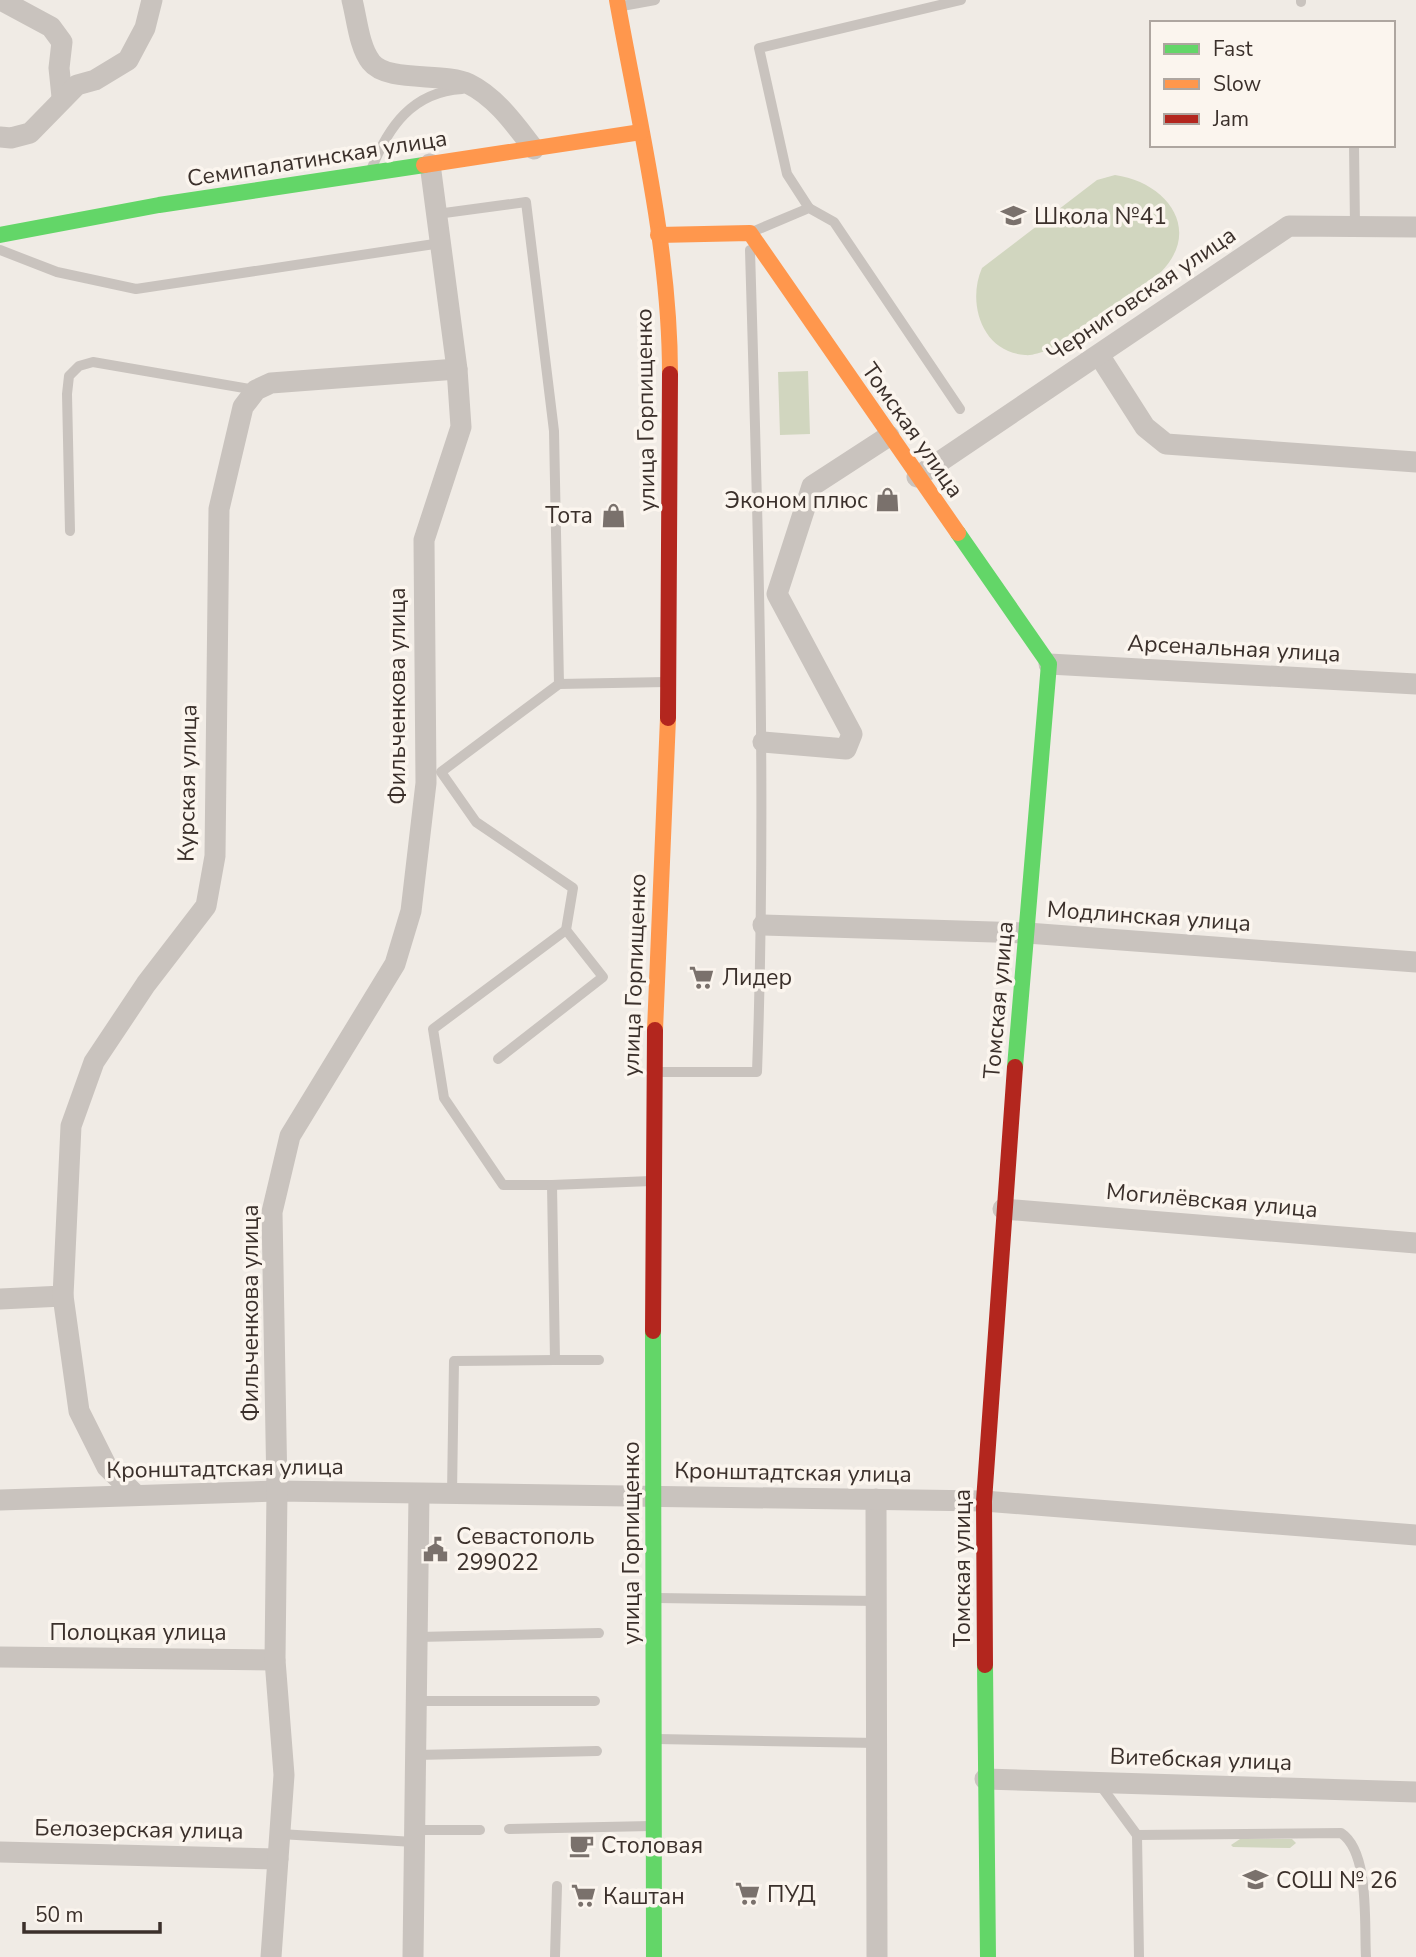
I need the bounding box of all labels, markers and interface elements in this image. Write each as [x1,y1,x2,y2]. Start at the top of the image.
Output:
legend [1150,21,1395,147]
text: Fast [1213,35,1253,63]
text: Slow [1213,70,1262,98]
text: Jam [1212,105,1249,133]
street label: Семипалатинская улица [185,123,449,194]
place label: Школа №41 [1034,201,1167,232]
school or university icon: Школа №41 [1000,202,1028,230]
street label: Черниговская улица [1041,219,1242,369]
street label: улица Горпищенко [628,308,663,512]
street label: Томская улица [855,357,971,504]
place label: Эконом плюс [725,485,868,516]
shop icon: Эконом плюс [874,486,902,514]
place label: Тота [545,500,593,531]
shop icon: Тота [599,501,627,529]
street label: Фильченкова улица [382,587,413,805]
street label: Арсенальная улица [1127,627,1341,670]
street label: Курская улица [171,704,204,862]
street label: улица Горпищенко [615,873,654,1077]
street label: Модлинская улица [1046,894,1252,939]
street label: Томская улица [976,920,1021,1080]
place label: Лидер [722,962,792,993]
supermarket icon: Лидер [688,963,716,991]
street label: Могилёвская улица [1105,1176,1319,1225]
street label: Фильченкова улица [235,1204,266,1422]
street label: улица Горпищенко [616,1441,647,1645]
street label: Кронштадтская улица [106,1451,344,1486]
street label: Кронштадтская улица [674,1455,912,1490]
street label: Томская улица [947,1489,978,1647]
place label: Севастополь 299022 [456,1521,595,1578]
public building icon: Севастополь 299022 [422,1535,450,1563]
street label: Полоцкая улица [49,1617,227,1648]
street label: Витебская улица [1109,1741,1293,1778]
street label: Белозерская улица [34,1812,244,1847]
place label: Столовая [601,1830,703,1861]
cafe icon: Столовая [567,1831,595,1859]
place label: СОШ № 26 [1276,1865,1397,1896]
school or university icon: СОШ № 26 [1242,1866,1270,1894]
place label: ПУД [767,1879,816,1910]
supermarket icon: ПУД [733,1880,761,1908]
place label: Каштан [603,1881,685,1912]
supermarket icon: Каштан [569,1882,597,1910]
scale bar [24,1890,161,1934]
text: 50 m [35,1901,84,1929]

